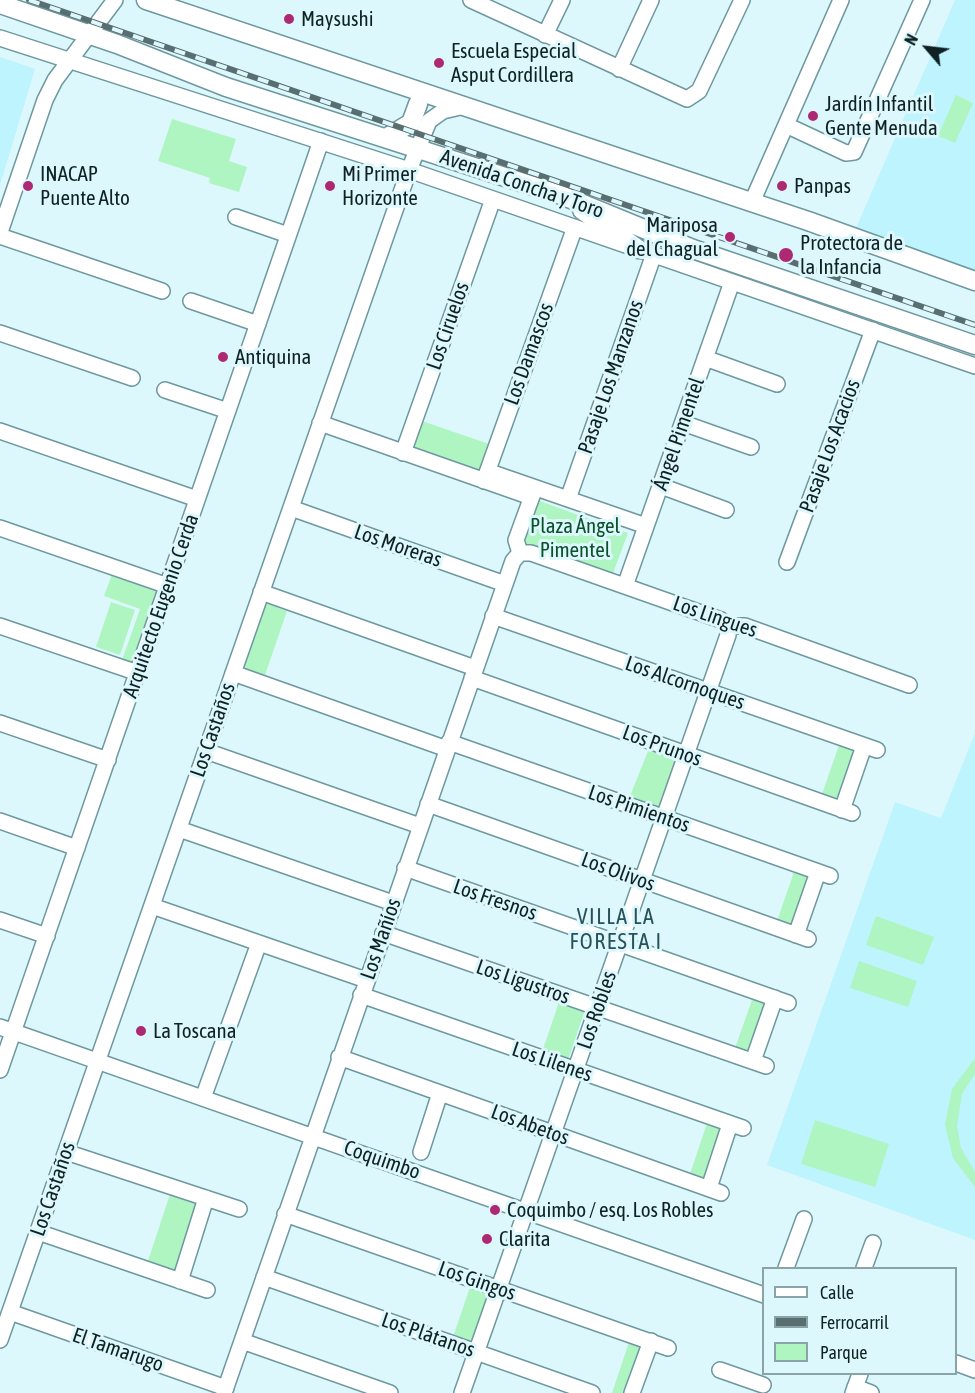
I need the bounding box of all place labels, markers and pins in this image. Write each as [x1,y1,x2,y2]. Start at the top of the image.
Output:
place label: Maysushi [301,6,373,32]
marker: Maysushi [282,12,296,26]
place label: Escuela Especial Asput Cordillera [451,38,577,88]
marker: Escuela Especial Asput Cordillera [432,56,446,70]
place label: Jardín Infantil Gente Menuda [825,91,938,141]
marker: Jardín Infantil Gente Menuda [806,109,820,123]
place label: INACAP Puente Alto [40,161,130,211]
place label: Mi Primer Horizonte [342,161,418,211]
place label: Panpas [794,173,851,199]
marker: INACAP Puente Alto [21,179,35,193]
marker: Mi Primer Horizonte [323,179,337,193]
marker: Panpas [775,179,789,193]
place label: Mariposa del Chagual [626,212,718,262]
marker: Mariposa del Chagual [723,230,737,244]
place label: Protectora de la Infancia [800,230,903,280]
marker: Protectora de la Infancia [777,246,795,264]
place label: Antiquina [235,344,311,370]
marker: Antiquina [216,350,230,364]
place label: La Toscana [153,1018,236,1044]
marker: La Toscana [134,1024,148,1038]
place label: Coquimbo / esq. Los Robles [507,1197,713,1223]
marker: Coquimbo / esq. Los Robles [488,1203,502,1217]
place label: Clarita [499,1226,551,1252]
marker: Clarita [480,1232,494,1246]

